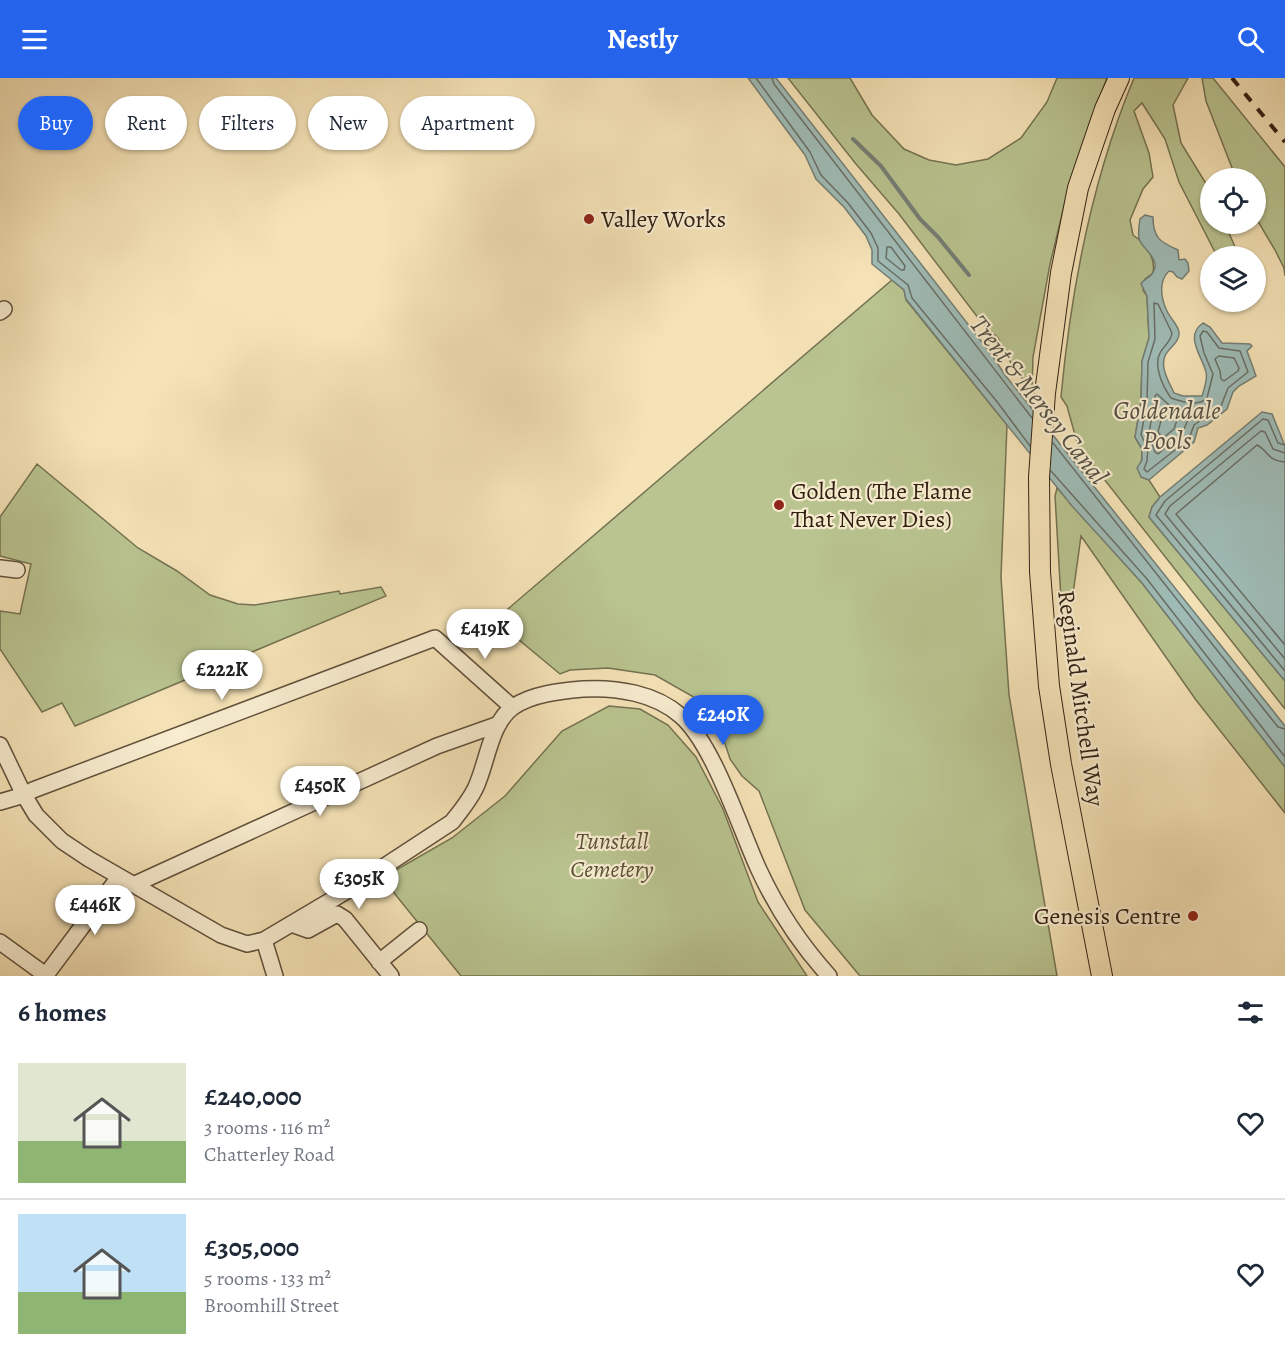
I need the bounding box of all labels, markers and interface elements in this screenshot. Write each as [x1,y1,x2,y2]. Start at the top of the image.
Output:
text: Nestly [607,21,678,57]
icon: menu [18,23,51,56]
icon: search [1234,23,1267,56]
chip: Buy [18,96,93,150]
chip: Rent [105,96,187,150]
chip: Filters [199,96,296,150]
chip: New [308,96,388,150]
chip: Apartment [400,96,535,150]
map controls [1200,168,1266,312]
button: locate [1200,168,1266,234]
place label: Valley Works [600,203,726,235]
marker: Valley Works [582,212,596,226]
button: layers [1200,246,1266,312]
water label: Trent & Mersey Canal [962,308,1117,492]
water label: Goldendale Pools [1113,393,1221,458]
place label: Golden (The Flame That Never Dies) [791,475,972,535]
marker: Golden (The Flame That Never Dies) [772,498,786,512]
street label: Reginald Mitchell Way [1050,588,1112,808]
pin: £419K [443,609,527,660]
text: £419K [460,615,510,642]
pin: £222K [180,650,264,701]
text: £222K [196,656,248,683]
pin: £240K [681,695,765,746]
text: £240K [697,701,749,728]
pin: £450K [278,766,362,817]
text: £450K [294,772,346,799]
park label: Tunstall Cemetery [570,825,654,885]
pin: £305K [317,859,401,910]
text: £305K [334,865,384,892]
pin: £446K [53,885,137,936]
text: £446K [69,891,121,918]
place label: Genesis Centre [1034,900,1181,932]
marker: Genesis Centre [1186,909,1200,923]
text: 6 homes [18,995,107,1030]
icon: filters [1234,996,1267,1029]
text: £240,000 [204,1079,302,1114]
icon: home [66,1087,138,1159]
icon: heart [1234,1107,1267,1140]
text: 3 rooms · 116 m² [204,1114,330,1141]
text: Chatterley Road [204,1141,335,1168]
text: £305,000 [204,1230,299,1265]
icon: home [66,1238,138,1310]
icon: heart [1234,1258,1267,1291]
text: 5 rooms · 133 m² [204,1265,331,1292]
text: Broomhill Street [204,1292,339,1319]

